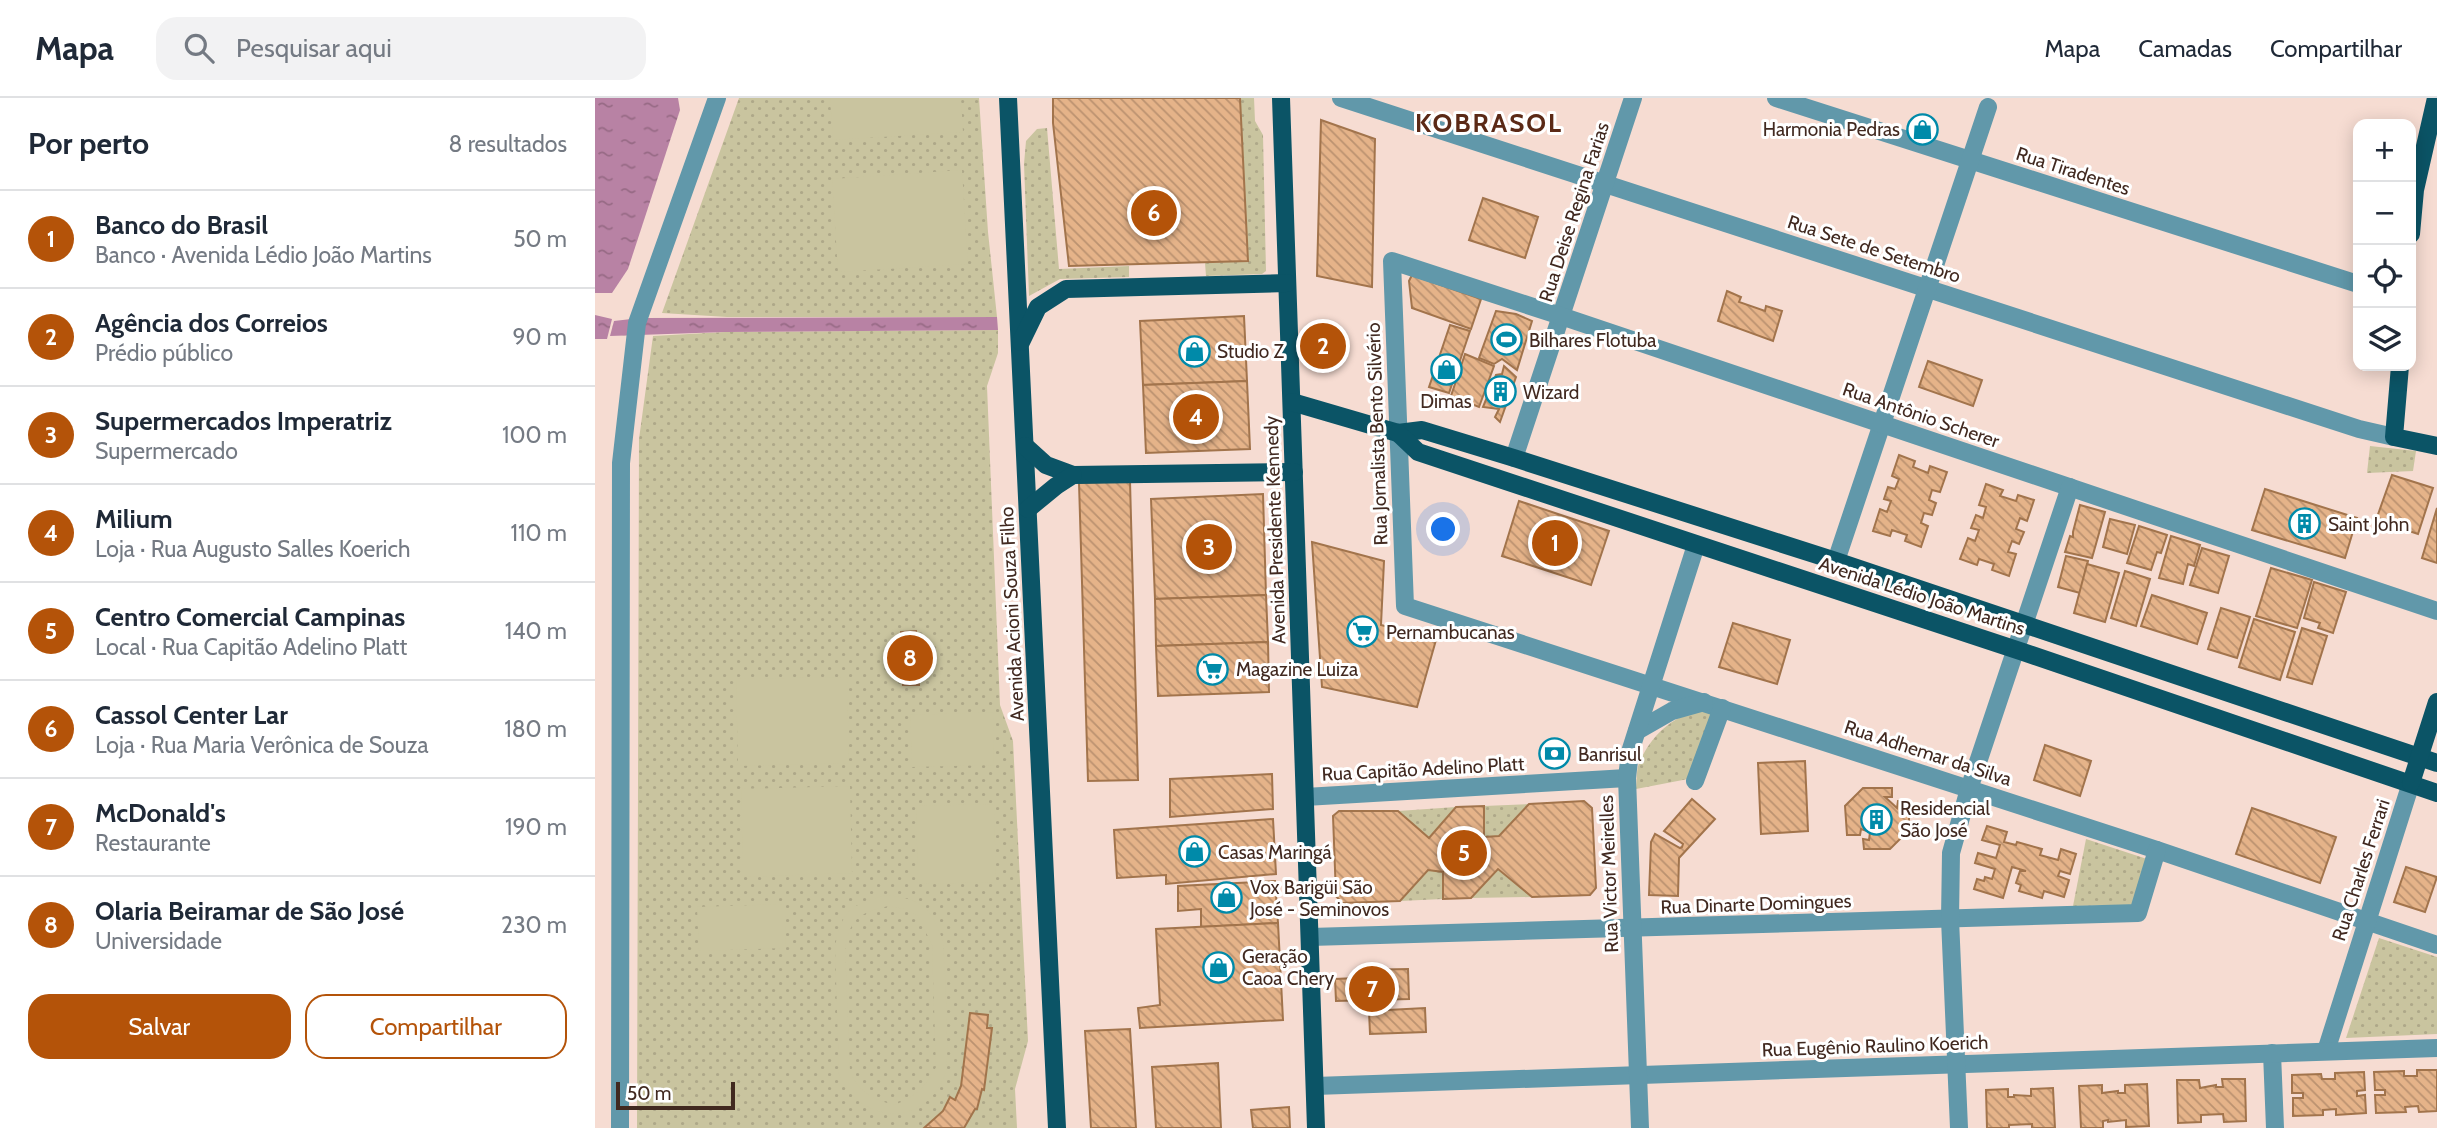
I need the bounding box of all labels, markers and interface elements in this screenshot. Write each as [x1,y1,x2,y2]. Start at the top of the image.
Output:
search box [156,17,646,80]
text: Mapa [35,28,114,68]
icon: search [180,29,218,67]
text: Pesquisar aqui [236,32,392,64]
text: Mapa [2044,34,2100,63]
text: Camadas [2138,34,2232,63]
text: Compartilhar [2270,34,2402,63]
district label: KOBRASOL [1415,107,1563,139]
shop icon: Harmonia Pedras [1906,112,1940,146]
place label: Harmonia Pedras [1763,118,1900,141]
street label: Rua Deise Regina Farias [1534,119,1614,305]
map controls [2353,119,2416,371]
button: + [2353,119,2416,182]
text: Por perto [28,125,149,162]
text: 8 resultados [449,130,567,158]
street label: Rua Tiradentes [2013,142,2133,200]
button: − [2353,182,2416,245]
pin: 6 [1131,187,1177,239]
text: Banco do Brasil [95,209,268,241]
street label: Rua Sete de Setembro [1785,210,1963,288]
text: 1 [47,225,55,253]
text: 50 m [513,225,567,253]
text: Banco · Avenida Lédio João Martins [95,241,432,269]
button: locate [2353,245,2416,308]
text: Agência dos Correios [95,307,328,339]
button: layers [2353,308,2416,371]
pin: 2 [1300,320,1346,372]
street label: Rua Jornalista Bento Silvério [1362,322,1392,546]
text: 2 [45,323,57,351]
text: 90 m [513,323,567,351]
sports icon: Bilhares Flotuba [1489,323,1523,357]
place label: Bilhares Flotuba [1529,329,1656,352]
shop icon: Studio Z [1177,334,1211,368]
text: Prédio público [95,339,233,367]
place label: Studio Z [1217,340,1284,363]
shop icon: Dimas [1429,353,1463,387]
building icon: Wizard [1483,375,1517,409]
street label: Rua Antônio Scherer [1840,377,2002,453]
place label: Wizard [1523,381,1579,404]
place label: Dimas [1420,390,1472,413]
pin: 4 [1173,391,1219,443]
text: Supermercados Imperatriz [95,405,392,437]
street label: Avenida Presidente Kennedy [1260,415,1290,645]
text: 3 [45,421,57,449]
text: 100 m [502,421,567,449]
text: Supermercado [95,437,238,465]
text: Milium [95,503,173,535]
street label: Avenida Acioni Souza Filho [995,506,1029,722]
building icon: Saint John [2288,507,2322,541]
your location [1426,512,1460,546]
place label: Saint John [2328,513,2409,536]
pin: 1 [1532,517,1578,569]
text: 4 [44,519,58,547]
text: 110 m [511,519,567,547]
pin: 3 [1186,521,1232,573]
text: Loja · Rua Augusto Salles Koerich [95,535,410,563]
street label: Avenida Lédio João Martins [1816,552,2028,640]
text: Centro Comercial Campinas [95,601,405,633]
supermarket icon: Pernambucanas [1346,615,1380,649]
text: 5 [45,617,57,645]
text: 140 m [505,617,567,645]
place label: Pernambucanas [1386,621,1515,644]
pin: 8 [887,632,933,684]
text: Local · Rua Capitão Adelino Platt [95,633,407,661]
supermarket icon: Magazine Luiza [1196,652,1230,686]
place label: Magazine Luiza [1236,658,1358,681]
text: Cassol Center Lar [95,699,288,731]
text: 6 [45,715,57,743]
text: 180 m [504,715,567,743]
street label: Rua Adhemar da Silva [1842,715,2014,791]
text: Loja · Rua Maria Verônica de Souza [95,731,429,759]
bank icon: Banrisul [1538,737,1572,771]
place label: Banrisul [1578,743,1642,766]
street label: Rua Capitão Adelino Platt [1321,752,1525,786]
street label: Rua Victor Meirelles [1595,795,1623,953]
street label: Rua Charles Ferrari [2327,796,2395,944]
text: McDonald's [95,797,226,829]
place label: Residencial São José [1900,797,1990,842]
building icon: Residencial São José [1860,802,1894,836]
text: 7 [45,813,57,841]
text: 190 m [505,813,567,841]
pin: 5 [1441,827,1487,879]
text: Restaurante [95,829,211,857]
shop icon: Casas Maringá [1178,835,1212,869]
place label: Casas Maringá [1218,841,1332,864]
place label: Vox Barigüi São José - Seminovos [1249,876,1389,921]
shop icon: Vox Barigüi São José - Seminovos [1210,881,1244,915]
street label: Rua Dinarte Domingues [1660,889,1852,919]
text: Olaria Beiramar de São José [95,895,404,927]
text: 8 [44,911,58,939]
text: 230 m [501,911,567,939]
text: Universidade [95,927,222,955]
place label: Geração Caoa Chery [1242,945,1334,990]
shop icon: Geração Caoa Chery [1202,950,1236,984]
pin: 7 [1349,963,1395,1015]
button: Salvar [28,994,291,1059]
button: Compartilhar [305,994,567,1059]
street label: Rua Eugênio Raulino Koerich [1761,1031,1989,1061]
scale bar [616,1079,735,1111]
text: 50 m [627,1082,671,1105]

